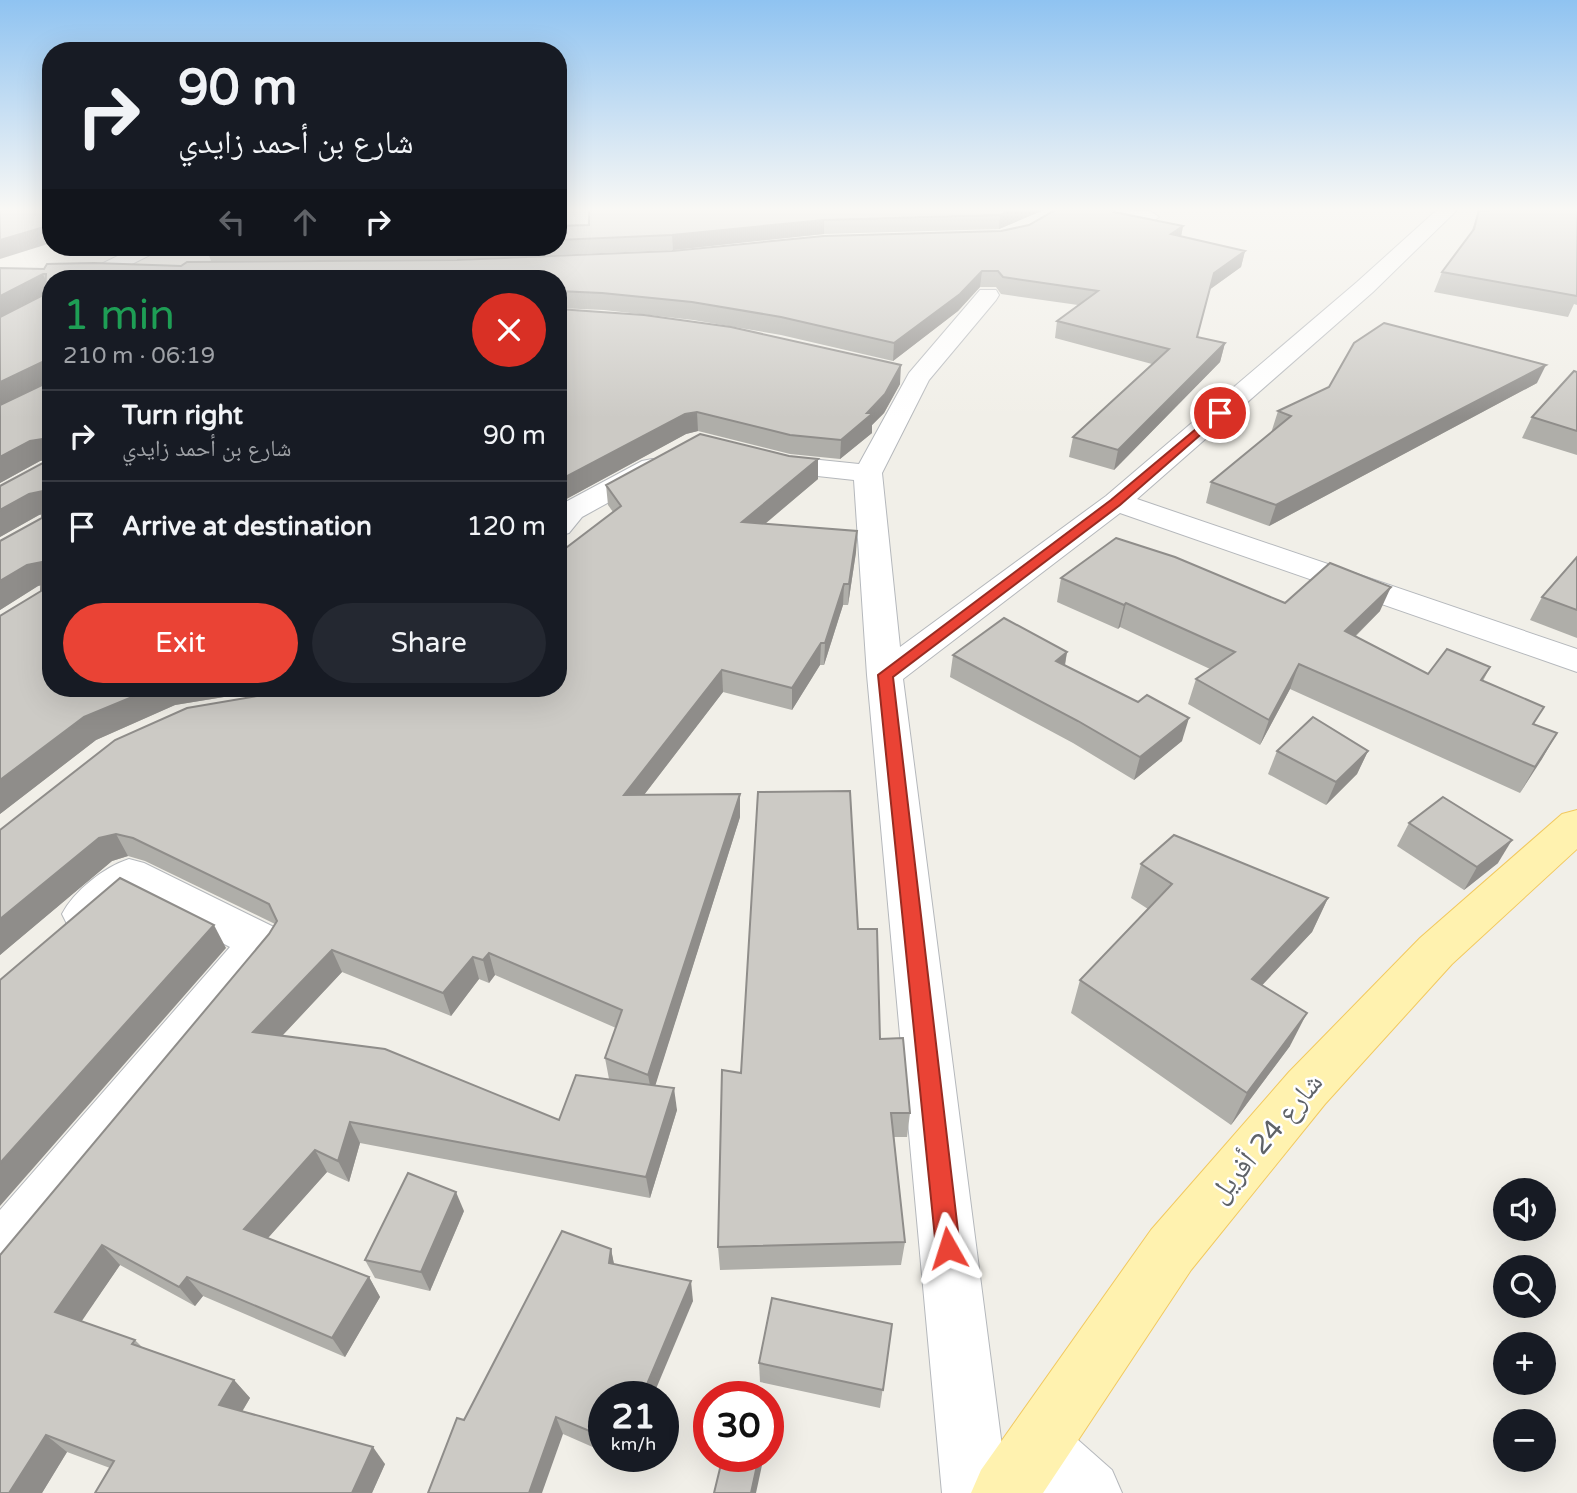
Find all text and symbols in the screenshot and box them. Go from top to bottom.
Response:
text: 90 m [178,59,297,118]
icon: right [63,70,154,161]
text: شارع بن أحمد زايدي [178,124,414,162]
icon: left [213,203,251,241]
icon: ahead [286,203,324,241]
icon: right [359,203,397,241]
text: 1 min [63,290,175,341]
button: close [472,293,546,367]
text: 210 m · 06:19 [63,342,215,370]
pin [1190,383,1250,443]
icon: arrive [1201,394,1239,432]
text: Turn right [122,400,243,431]
icon: right [63,417,101,455]
text: 90 m [483,420,546,451]
text: شارع بن أحمد زايدي [122,435,291,463]
icon: arrive [63,508,101,546]
text: Arrive at destination [122,511,372,542]
text: 120 m [466,511,546,542]
button: Exit [63,603,298,683]
button: Share [312,603,546,683]
street label: شارع 24 أفريل [1201,1066,1330,1210]
map controls [1493,1178,1556,1472]
button: sound [1493,1178,1556,1241]
position arrow [911,1211,985,1285]
button: search [1493,1255,1556,1318]
button: + [1493,1332,1556,1395]
speed limit sign: 30 [693,1381,784,1472]
text: 21 [612,1396,655,1438]
button: − [1493,1409,1556,1472]
text: km/h [611,1433,656,1455]

